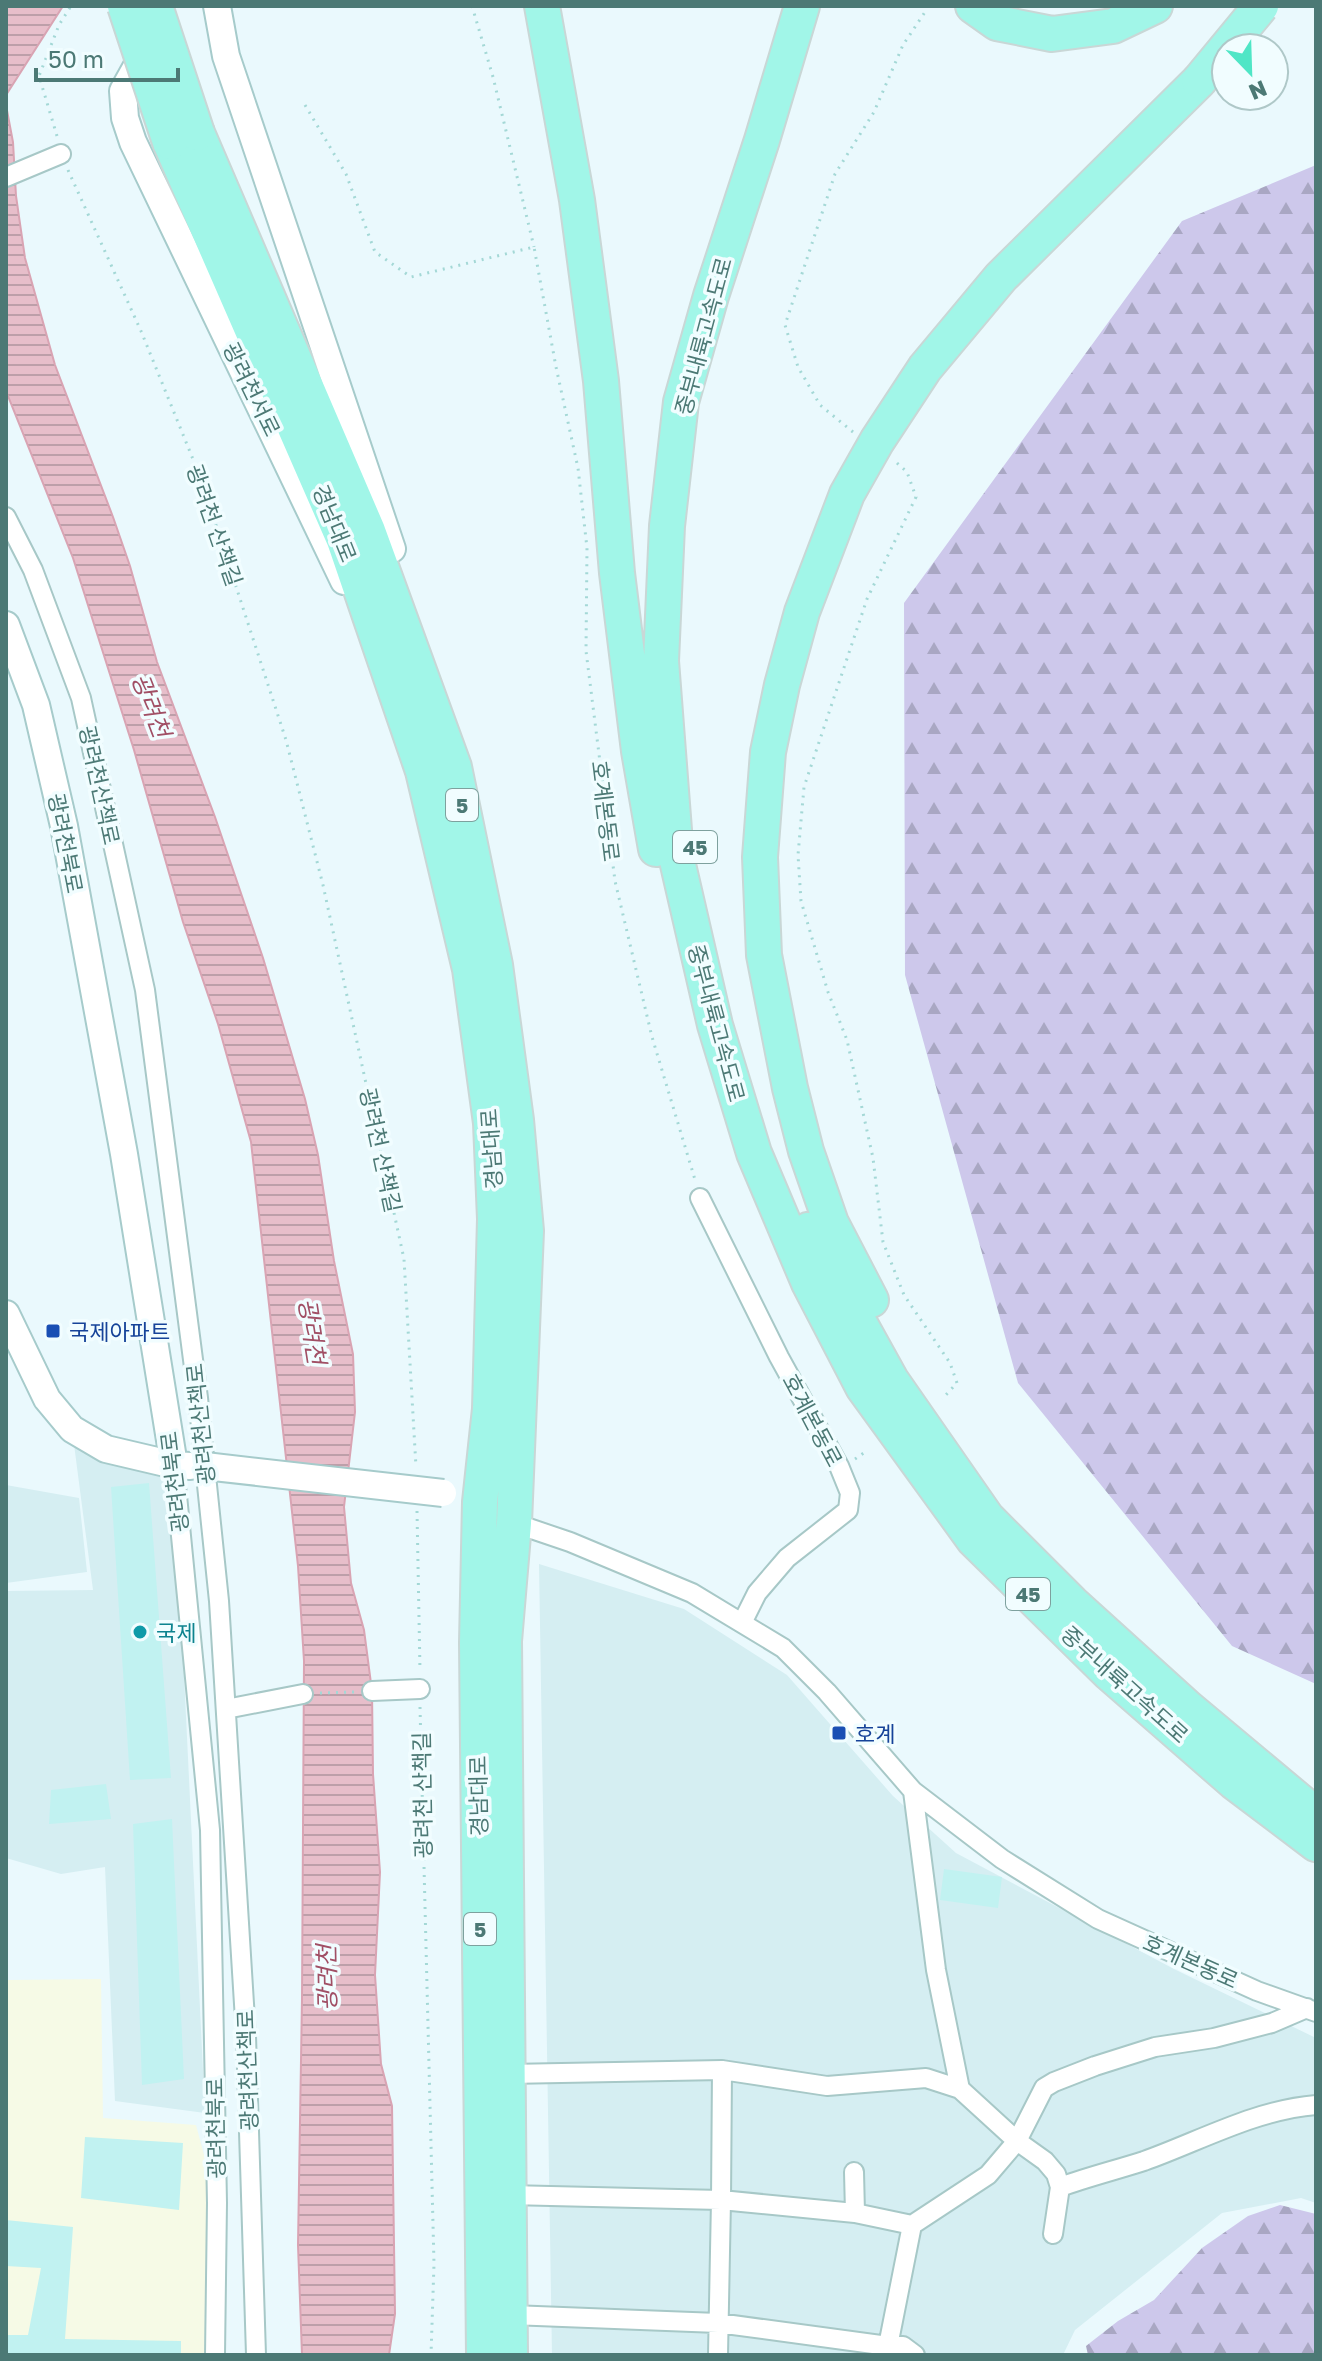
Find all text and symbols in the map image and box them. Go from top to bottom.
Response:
scale bar [36,32,178,82]
north arrow [1210,32,1290,112]
text: 50 m [48,44,104,73]
text: N [1245,75,1271,107]
street label: 중부내륙고속도로 [669,254,737,418]
street label: 광려천서로 [218,338,286,440]
street label: 광려천 산책길 [182,461,248,589]
street label: 경남대로 [307,480,363,566]
water label: 광려천 [127,669,178,744]
street label: 광려천산책로 [74,723,126,847]
street label: 호계본동로 [586,759,626,863]
road number: 5 [446,789,478,821]
street label: 광려천북로 [43,791,89,895]
road number: 45 [673,831,717,863]
street label: 중부내륙고속도로 [683,941,751,1105]
street label: 광려천 산책길 [355,1085,407,1215]
street label: 경남대로 [475,1108,507,1190]
water label: 광려천 [293,1296,333,1369]
place label: 국제아파트 [69,1318,170,1345]
marker: 국제아파트 [44,1322,62,1340]
street label: 광려천산책로 [180,1362,220,1486]
street label: 호계본동로 [777,1369,849,1471]
street label: 광려천북로 [154,1430,194,1534]
road number: 45 [1006,1578,1050,1610]
place label: 국제 [156,1619,196,1646]
street label: 중부내륙고속도로 [1056,1620,1194,1748]
marker: 국제 [131,1623,149,1641]
place label: 호계 [855,1720,895,1747]
marker: 호계 [830,1724,848,1742]
street label: 광려천 산책길 [407,1731,437,1859]
street label: 경남대로 [464,1755,492,1837]
road number: 5 [464,1913,496,1945]
street label: 호계본동로 [1139,1928,1243,1994]
water label: 광려천 [311,1942,341,2011]
street label: 광려천산책로 [231,2009,263,2131]
street label: 광려천북로 [201,2077,229,2179]

